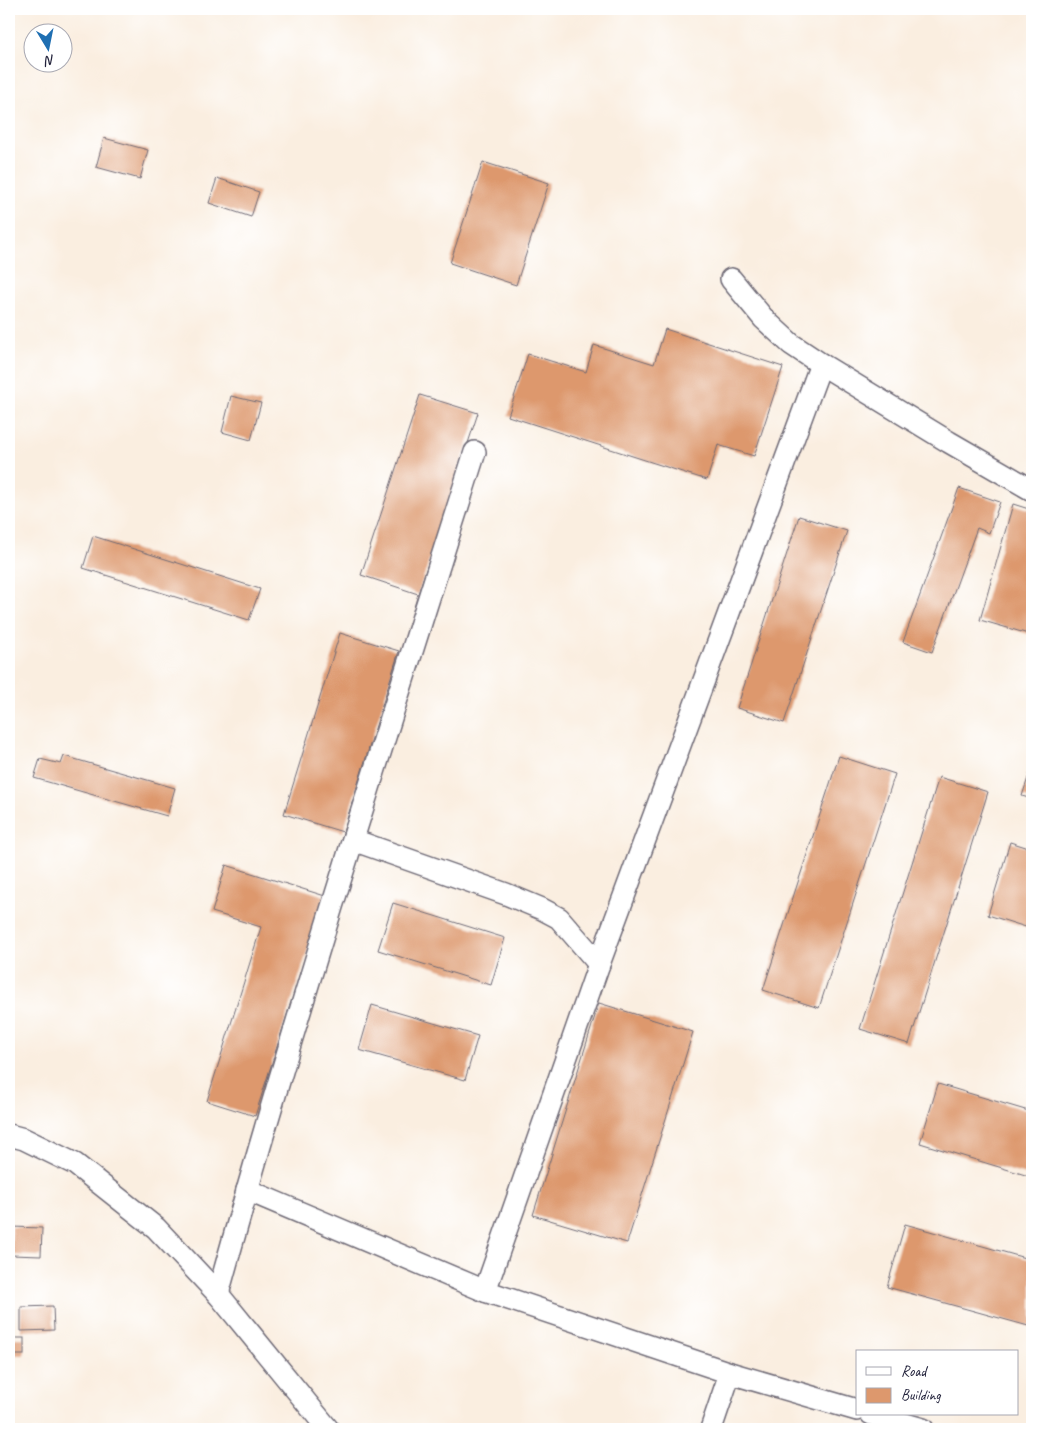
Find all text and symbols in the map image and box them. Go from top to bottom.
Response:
north arrow [22,22,72,72]
text: N [42,51,56,70]
legend [856,1350,1018,1416]
text: Road [901,1362,928,1381]
text: Building [901,1386,941,1405]

